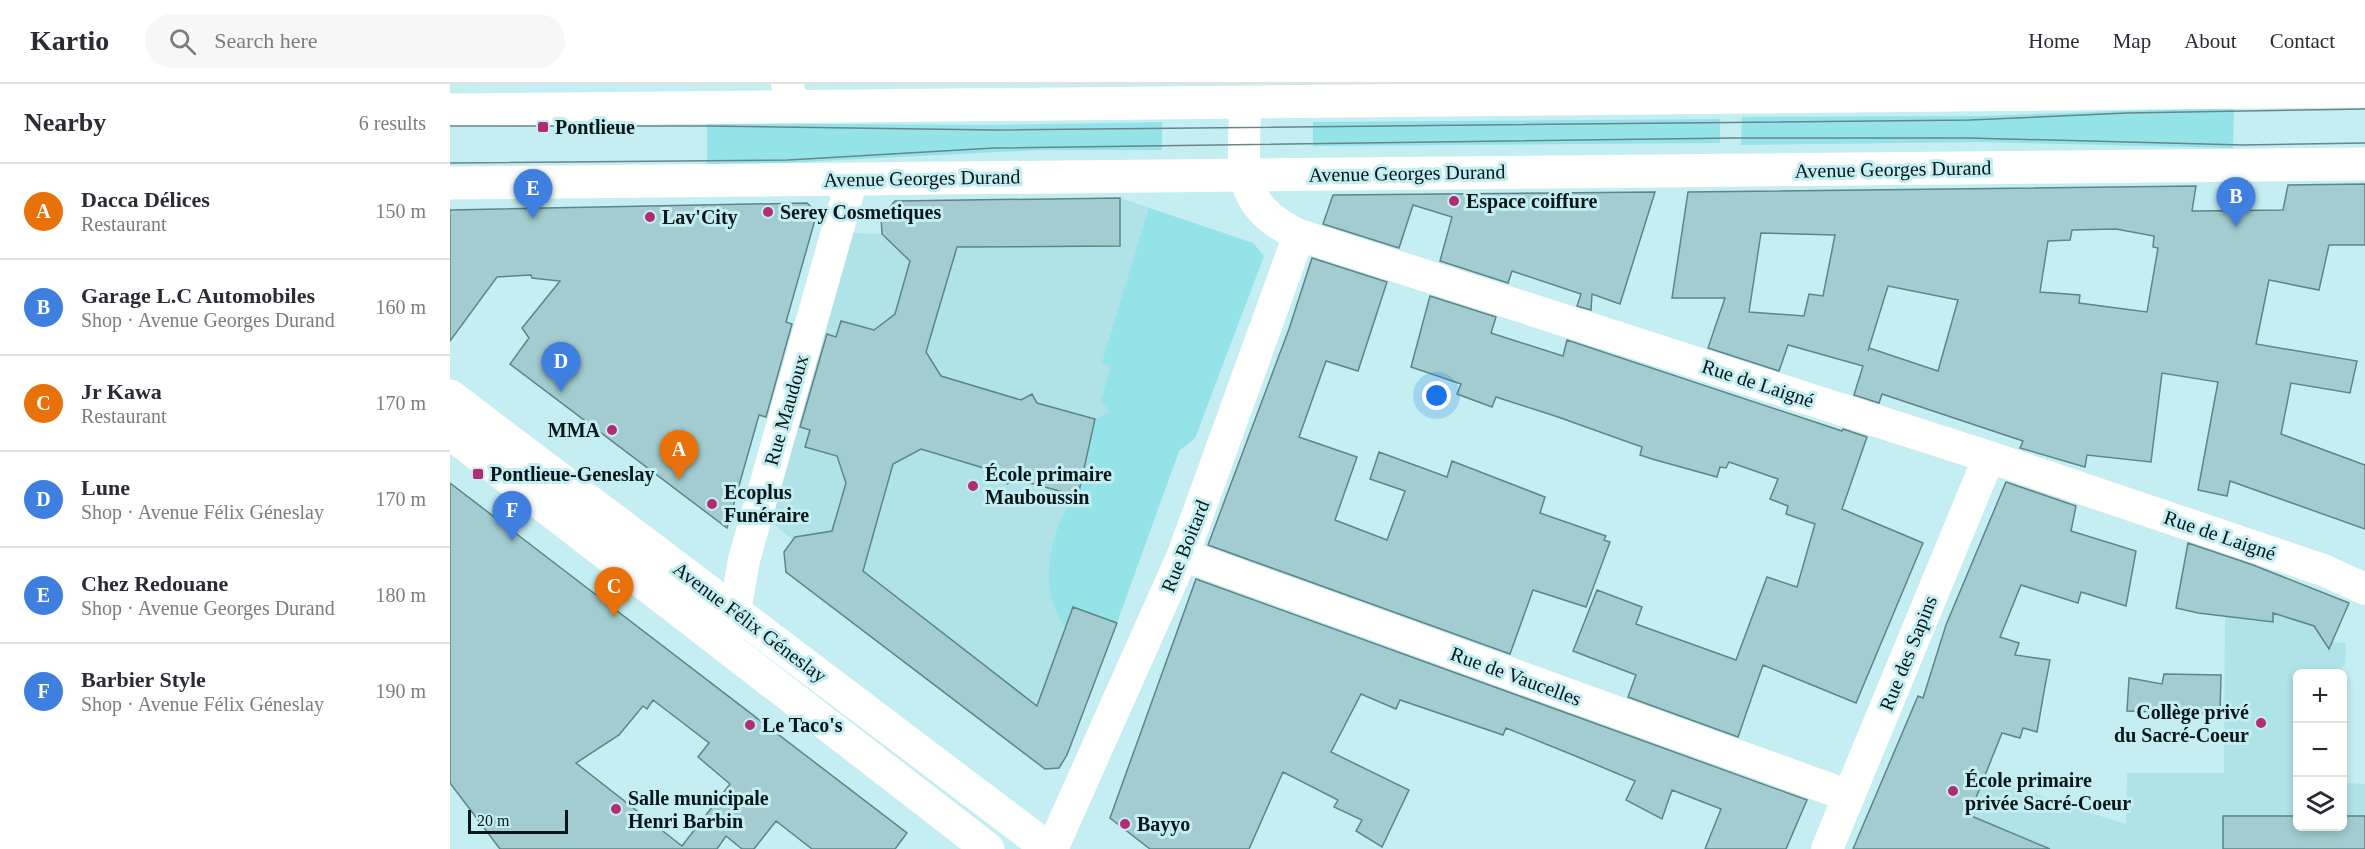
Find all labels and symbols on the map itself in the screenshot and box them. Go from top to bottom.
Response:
place label: Pontlieue [555,116,635,138]
marker: Pontlieue [536,120,550,134]
street label: Avenue Georges Durand [1794,156,1992,183]
street label: Avenue Georges Durand [1308,160,1506,187]
street label: Avenue Georges Durand [823,165,1021,192]
pin: E [514,170,553,219]
pin: B [2216,178,2256,227]
place label: Espace coiffure [1466,190,1597,213]
marker: Espace coiffure [1447,194,1461,208]
place label: Serey Cosmetiques [780,201,941,224]
marker: Serey Cosmetiques [761,205,775,219]
place label: Lav'City [662,206,738,229]
marker: Lav'City [643,210,657,224]
pin: D [542,342,580,392]
street label: Rue Maudoux [760,352,812,468]
street label: Rue de Laigné [1699,355,1817,412]
your location [1422,381,1451,410]
place label: MMA [548,419,601,441]
marker: MMA [605,423,619,437]
pin: A [660,430,698,480]
place label: Pontlieue-Geneslay [490,463,654,486]
place label: École primaire Mauboussin [985,463,1112,508]
marker: Pontlieue-Geneslay [471,467,485,481]
marker: École primaire Mauboussin [966,479,980,493]
place label: Ecoplus Funéraire [724,481,809,526]
pin: F [492,492,532,541]
marker: Ecoplus Funéraire [705,497,719,511]
street label: Rue Boitard [1157,497,1213,595]
street label: Rue de Laigné [2161,506,2279,565]
street label: Avenue Félix Géneslay [668,557,831,688]
pin: C [594,568,634,617]
street label: Rue des Sapins [1875,592,1942,714]
street label: Rue de Vaucelles [1448,642,1585,710]
place label: Collège privé du Sacré-Coeur [2114,701,2249,746]
place label: Le Taco's [762,714,843,736]
marker: Collège privé du Sacré-Coeur [2254,716,2268,730]
marker: Le Taco's [743,718,757,732]
place label: École primaire privée Sacré-Coeur [1965,769,2131,815]
marker: École primaire privée Sacré-Coeur [1946,784,1960,798]
place label: Salle municipale Henri Barbin [628,787,769,832]
marker: Salle municipale Henri Barbin [609,802,623,816]
scale bar [468,807,568,834]
place label: Bayyo [1137,813,1190,836]
marker: Bayyo [1118,817,1132,831]

